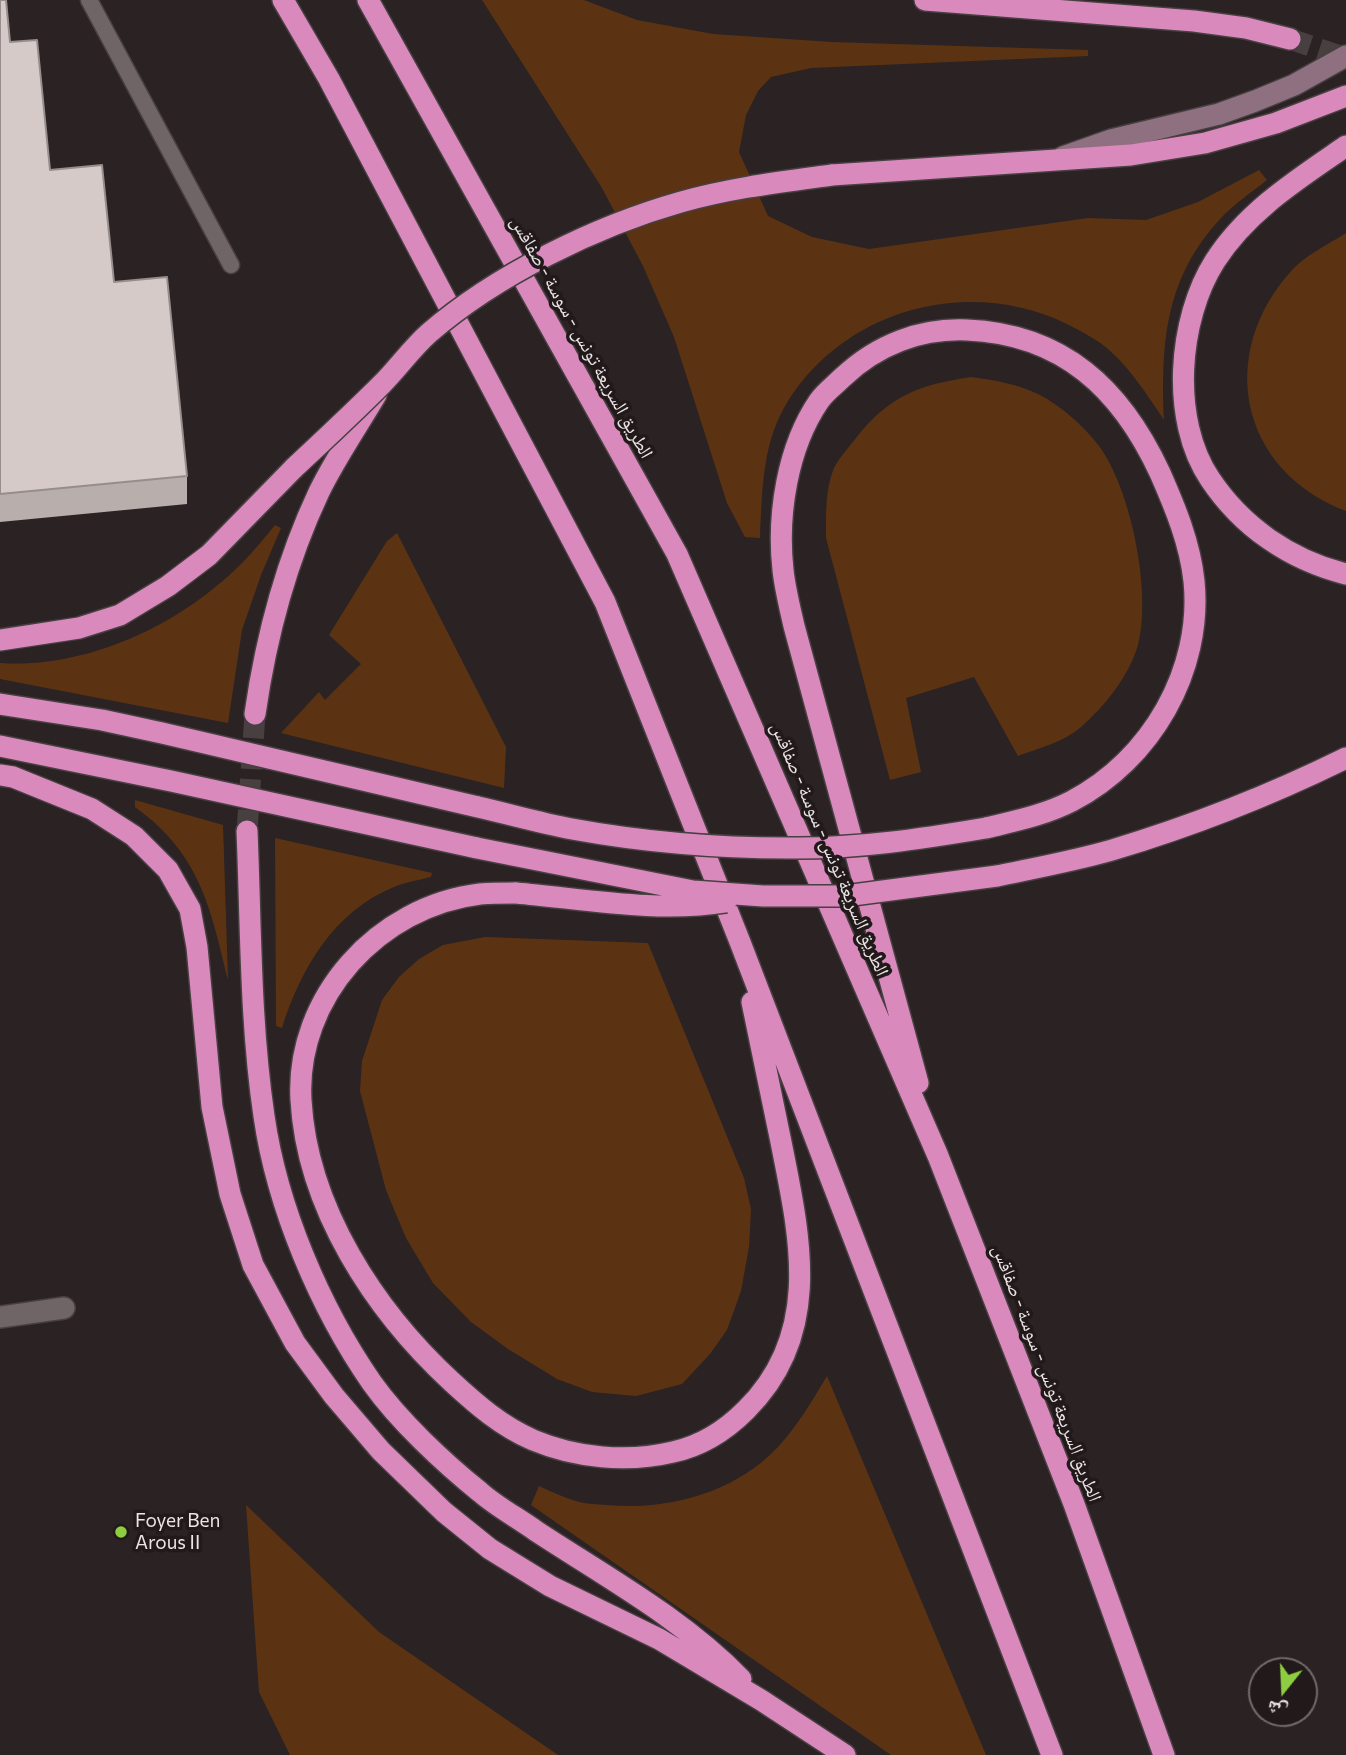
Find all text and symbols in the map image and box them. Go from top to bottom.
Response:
street label: الطريق السريعة تونس - سوسة - صفاقس [506,212,658,462]
street label: الطريق السريعة تونس - سوسة - صفاقس [766,719,894,979]
street label: الطريق السريعة تونس - سوسة - صفاقس [987,1241,1107,1505]
place label: Foyer Ben Arous II [135,1510,220,1554]
marker: Foyer Ben Arous II [113,1524,129,1540]
north arrow [1248,1657,1318,1727]
text: ش [1264,1696,1290,1725]

